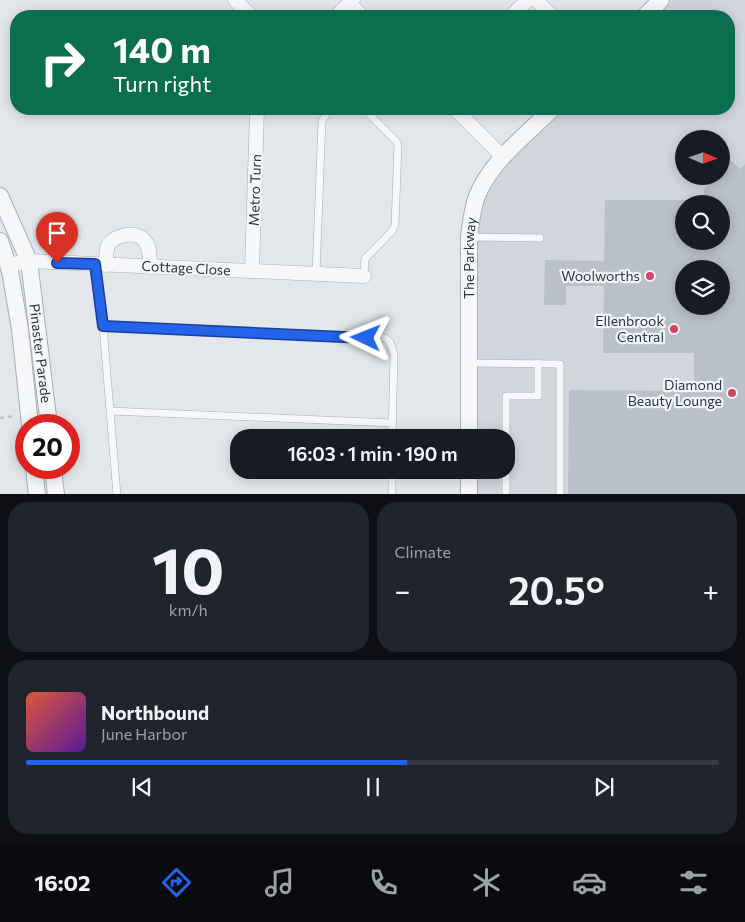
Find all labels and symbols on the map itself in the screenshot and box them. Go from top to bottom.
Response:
north arrow [675,130,730,185]
street label: Metro Turn [245,154,264,226]
pin [36,212,78,263]
street label: The Parkway [460,216,480,299]
street label: Cottage Close [141,257,231,278]
place label: Woolworths [561,267,640,284]
marker: Woolworths [644,270,656,282]
street label: Pinaster Parade [26,303,55,404]
position arrow [339,311,391,363]
place label: Ellenbrook Central [595,312,664,345]
marker: Ellenbrook Central [668,323,680,335]
place label: Diamond Beauty Lounge [628,376,722,409]
marker: Diamond Beauty Lounge [726,387,738,399]
speed limit sign: 20 [15,414,80,479]

